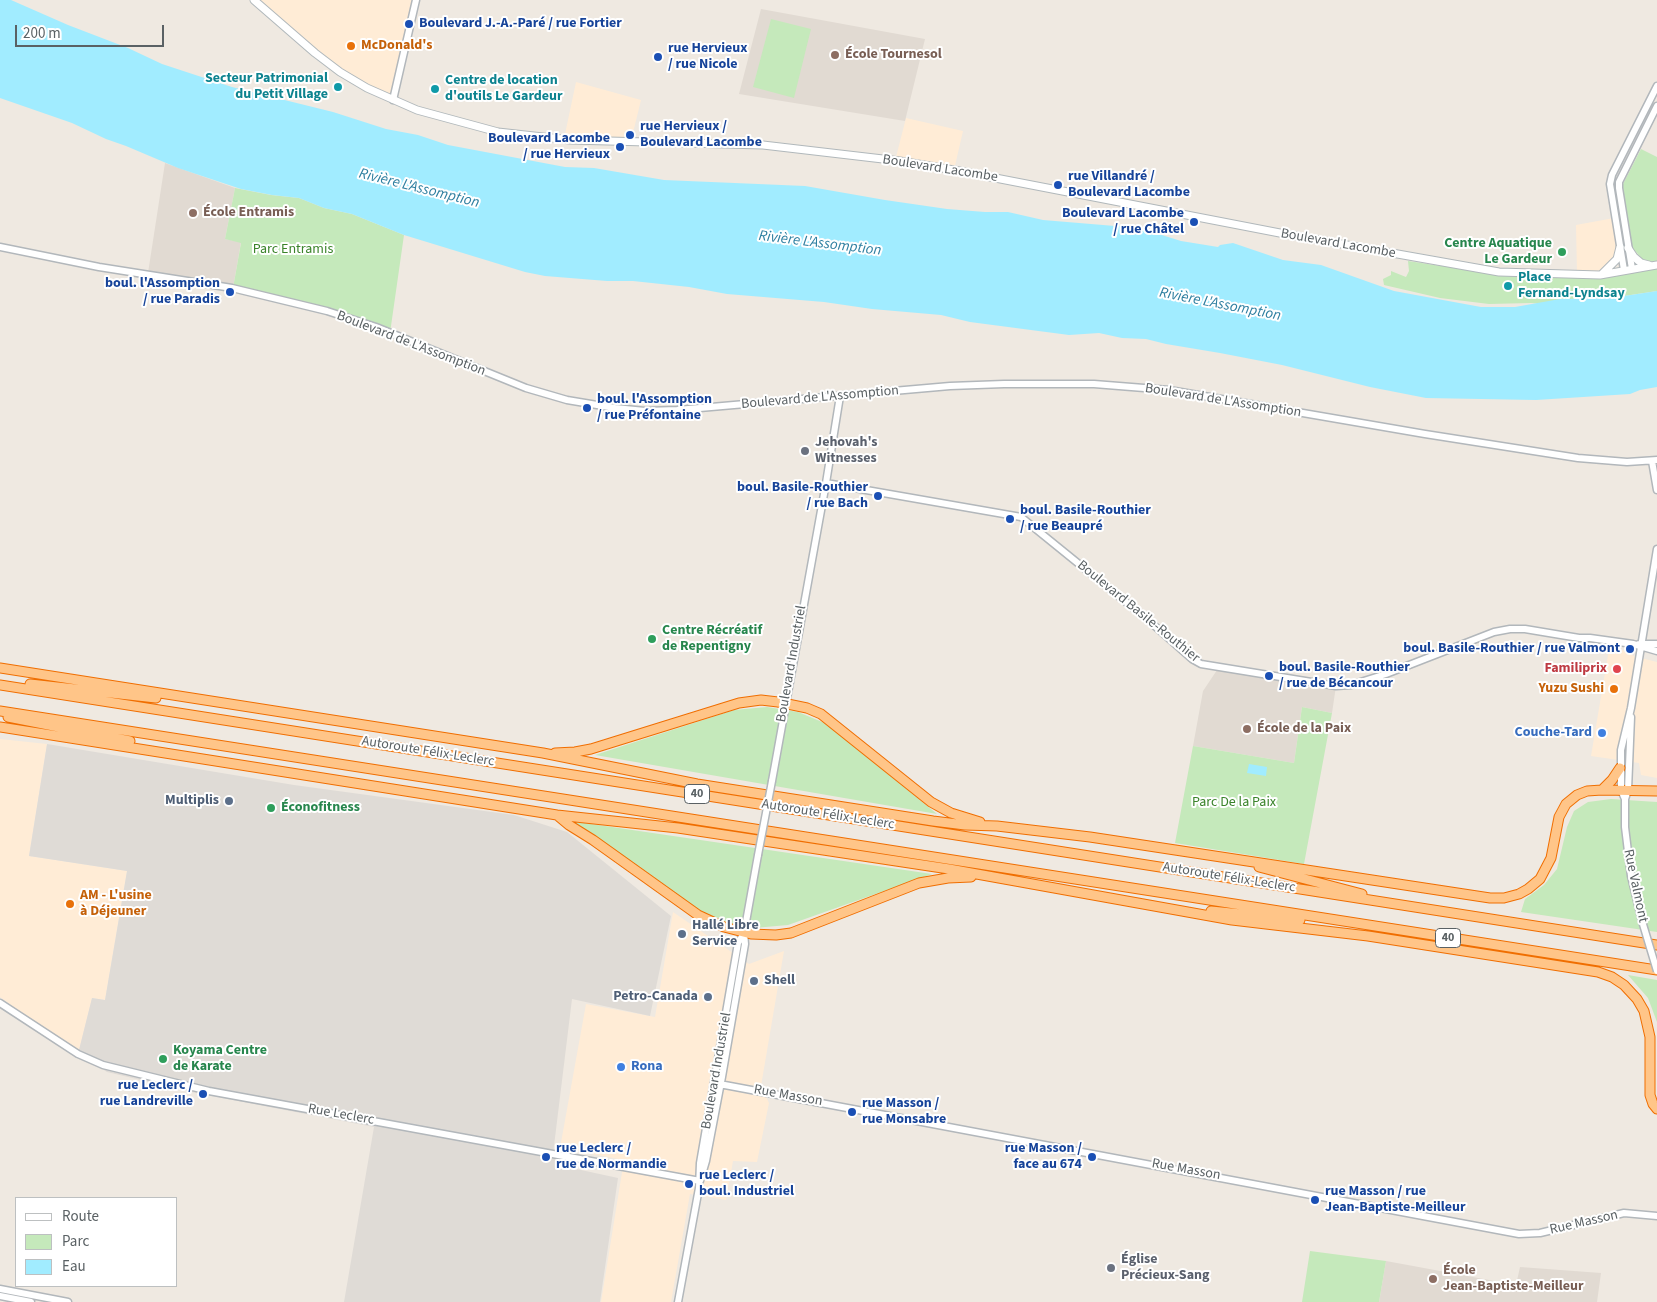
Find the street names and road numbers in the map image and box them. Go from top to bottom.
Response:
street label: Boulevard Lacombe [881,152,999,186]
street label: Boulevard Lacombe [1279,226,1397,262]
street label: Boulevard de L'Assomption [334,308,488,380]
street label: Boulevard de L'Assomption [1144,380,1302,422]
street label: Boulevard de L'Assomption [740,383,900,413]
street label: Boulevard Basile-Routhier [1073,557,1203,667]
street label: Boulevard Industriel [773,604,811,724]
street label: Autoroute Félix-Leclerc [360,733,496,771]
road number: 40 [684,784,710,804]
street label: Autoroute Félix-Leclerc [760,796,896,834]
street label: Rue Valmont [1619,848,1651,924]
street label: Autoroute Félix-Leclerc [1161,859,1297,897]
road number: 40 [1436,928,1460,948]
street label: Boulevard Industriel [698,1011,736,1131]
street label: Rue Masson [752,1082,824,1110]
street label: Rue Leclerc [307,1101,375,1129]
street label: Rue Masson [1150,1156,1222,1184]
street label: Rue Masson [1548,1207,1620,1239]

